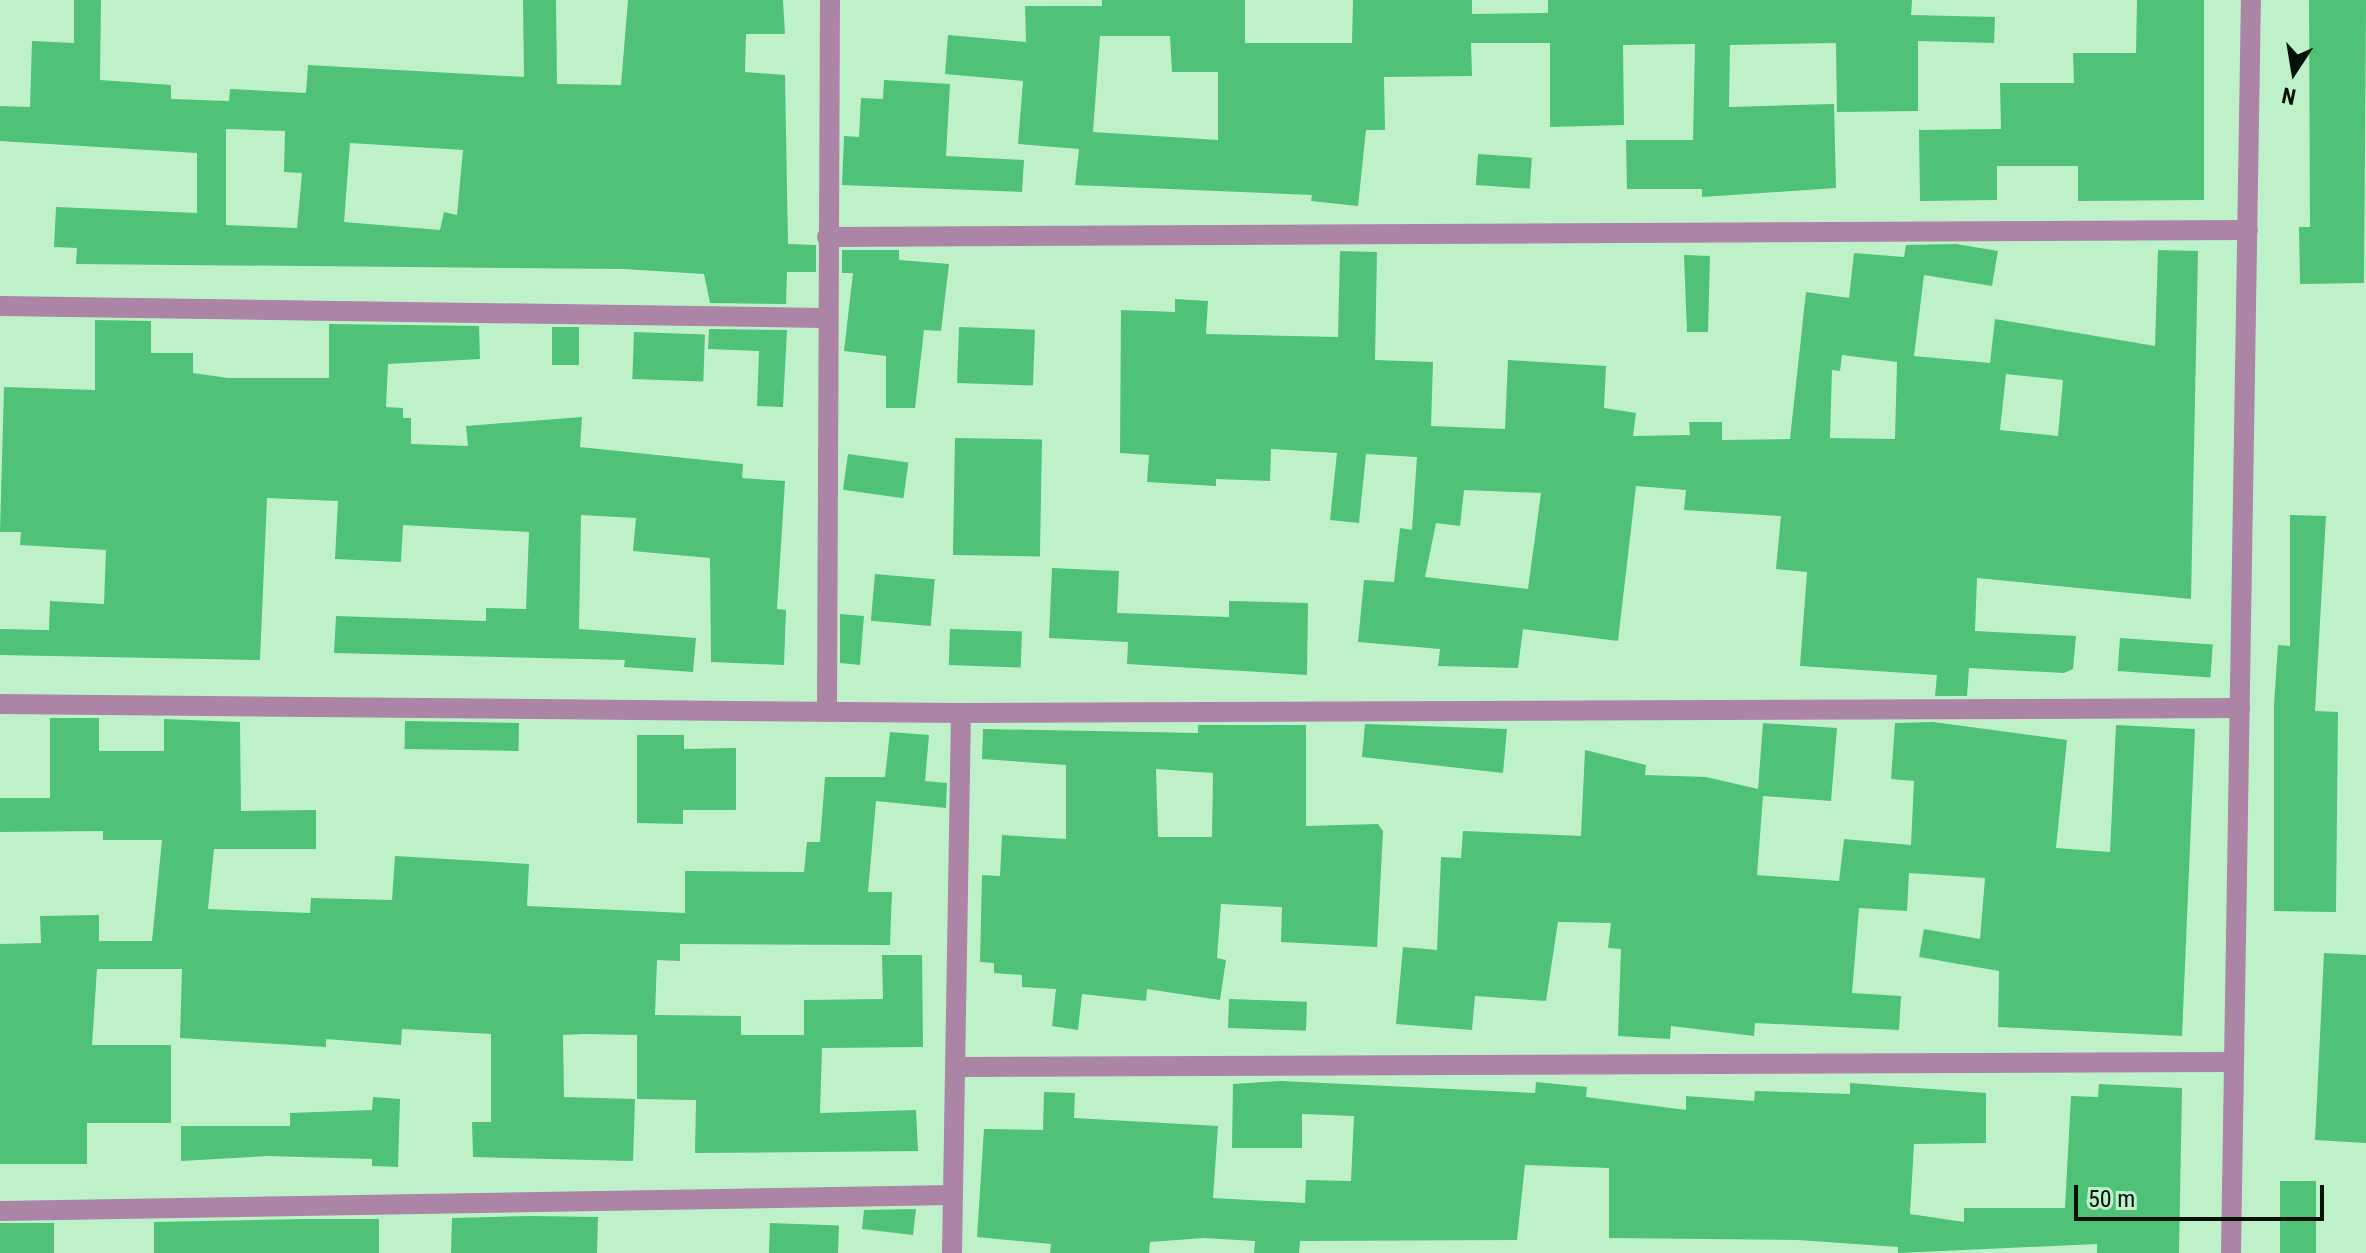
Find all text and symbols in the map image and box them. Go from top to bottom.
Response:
north arrow [2254,32,2334,112]
text: N [2280,82,2298,110]
scale bar [2078,1169,2328,1219]
text: 50 m [2088,1185,2135,1213]

